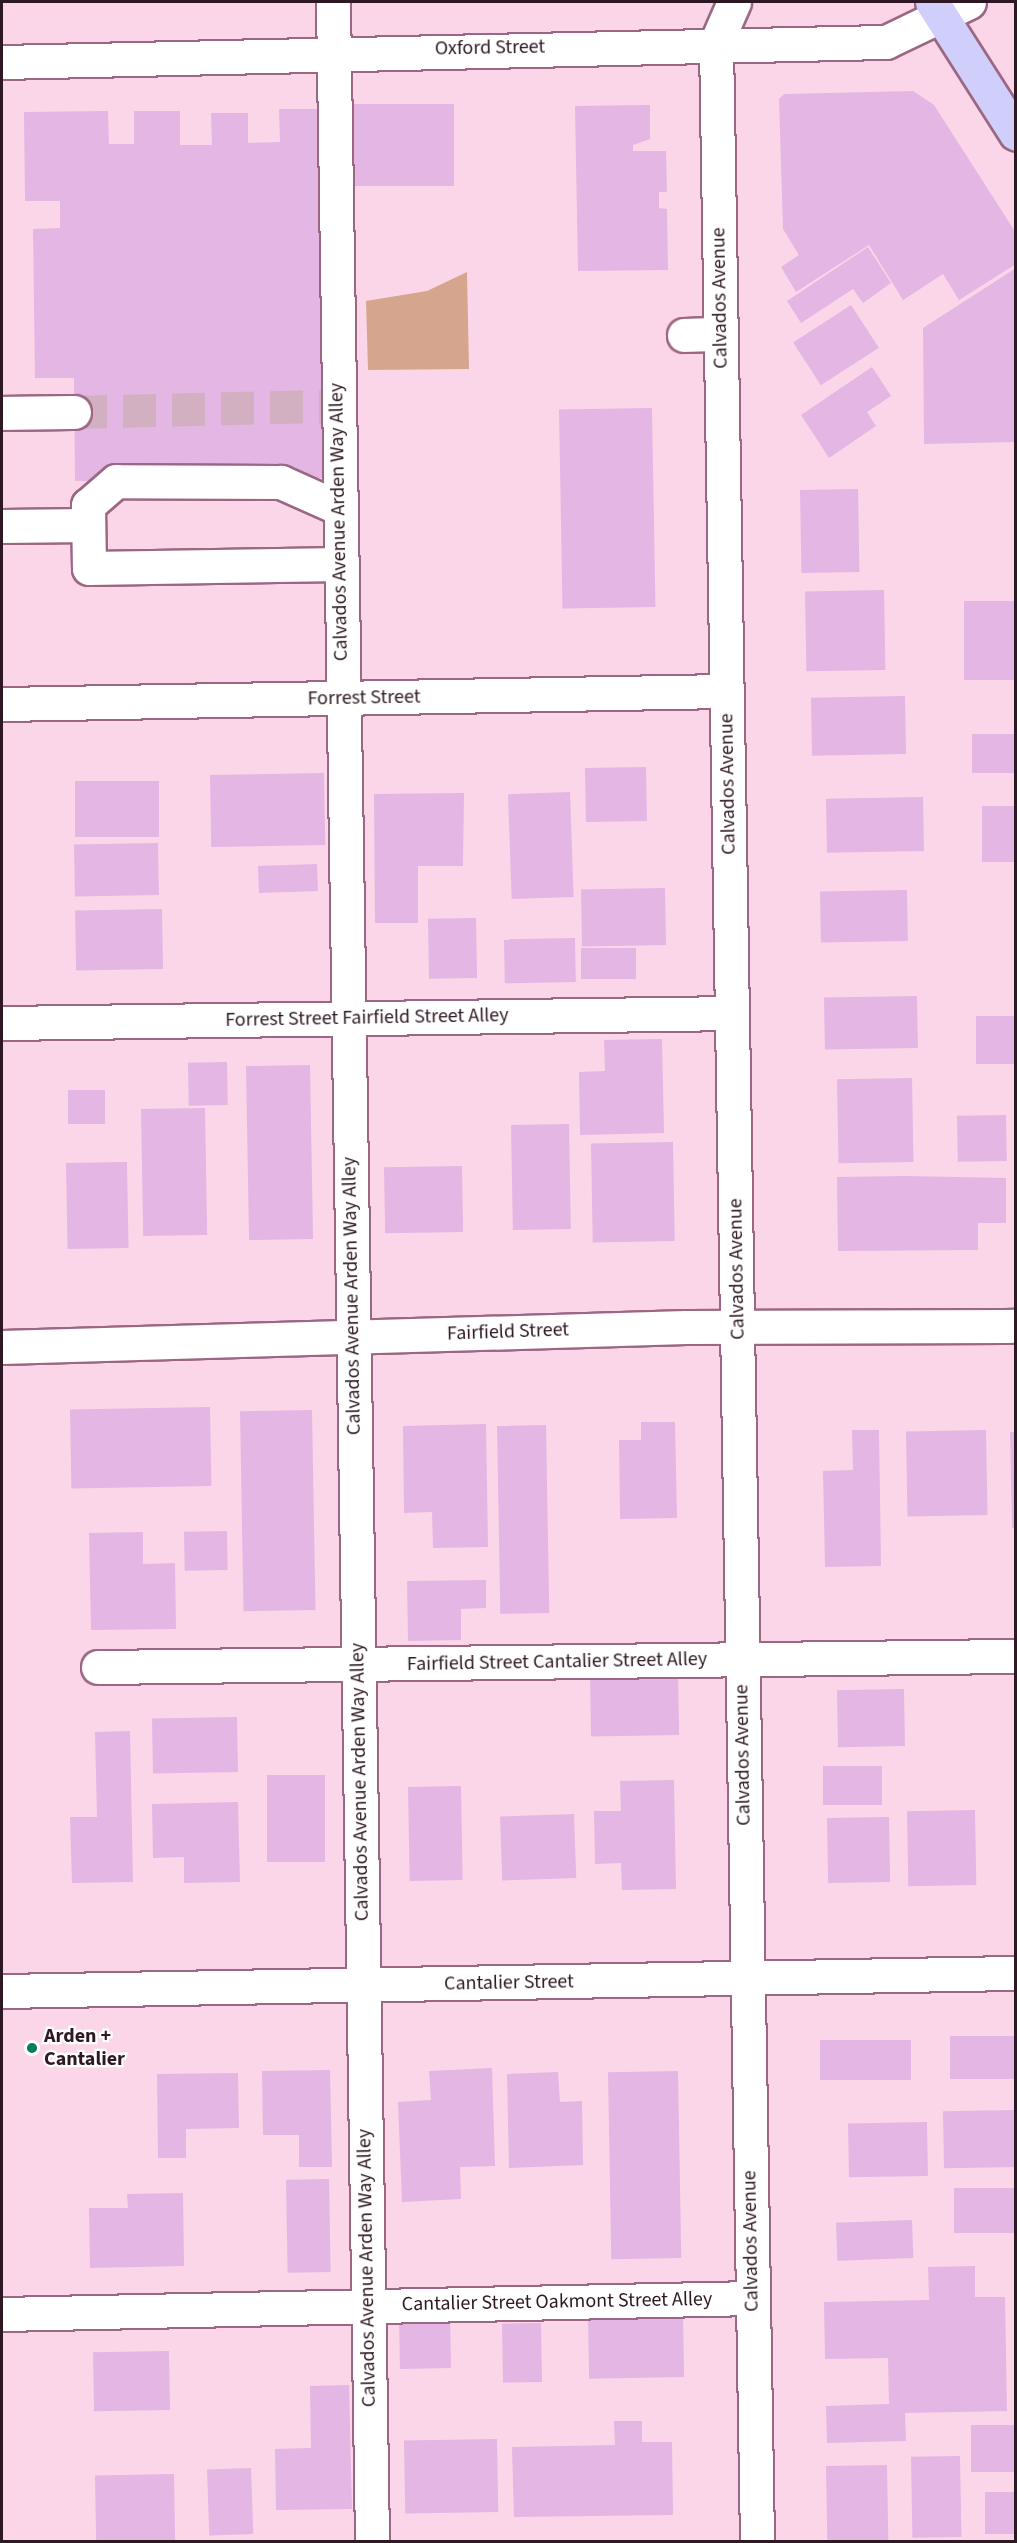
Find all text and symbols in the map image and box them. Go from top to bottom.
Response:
street label: Oxford Street [435,35,545,61]
street label: Calvados Avenue [707,227,733,369]
street label: Calvados Avenue Arden Way Alley [325,383,353,661]
street label: Forrest Street [307,685,421,711]
street label: Calvados Avenue [715,713,741,855]
street label: Forrest Street Fairfield Street Alley [225,1004,509,1032]
street label: Calvados Avenue Arden Way Alley [338,1157,366,1435]
street label: Calvados Avenue [724,1198,750,1340]
street label: Fairfield Street [447,1318,569,1346]
street label: Calvados Avenue Arden Way Alley [346,1643,374,1921]
street label: Fairfield Street Cantalier Street Alley [407,1647,707,1677]
street label: Calvados Avenue [730,1684,756,1826]
street label: Cantalier Street [444,1970,574,1996]
place label: Arden + Cantalier [44,2024,125,2071]
marker: Arden + Cantalier [25,2041,39,2055]
street label: Calvados Avenue Arden Way Alley [353,2129,381,2407]
street label: Calvados Avenue [738,2170,764,2312]
street label: Cantalier Street Oakmont Street Alley [401,2287,713,2317]

